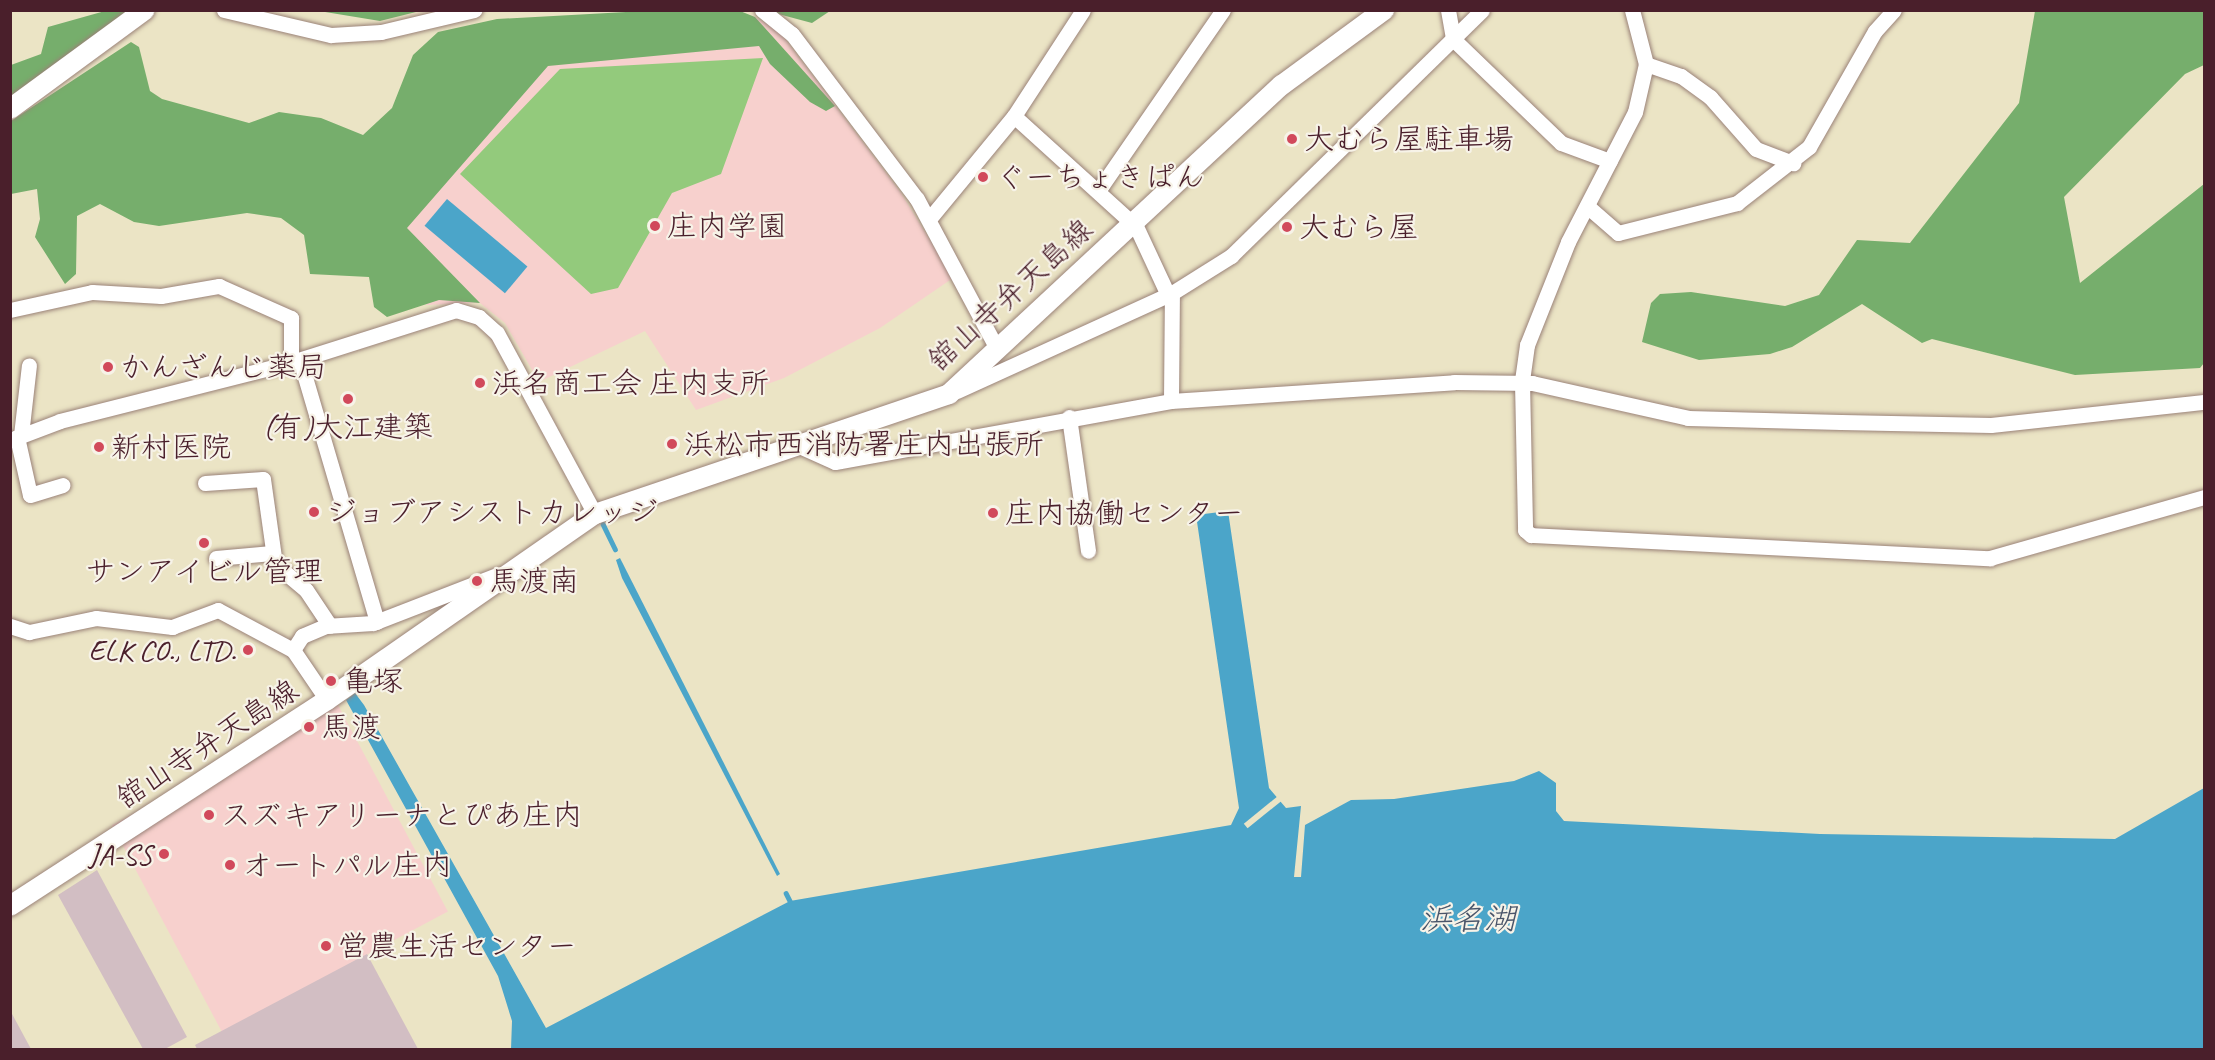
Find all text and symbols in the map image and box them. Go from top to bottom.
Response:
place label: 大むら屋駐車場 [1304,121,1514,157]
marker: 大むら屋駐車場 [1285,132,1299,146]
place label: ぐーちょきぱん [995,159,1205,195]
marker: ぐーちょきぱん [976,170,990,184]
place label: 庄内学園 [667,208,787,244]
place label: 大むら屋 [1299,209,1419,245]
street label: 舘山寺弁天島線 [920,211,1100,379]
marker: 庄内学園 [648,219,662,233]
marker: 大むら屋 [1280,220,1294,234]
place label: かんざんじ薬局 [120,349,330,385]
marker: かんざんじ薬局 [101,360,115,374]
place label: 浜名商工会 庄内支所 [492,365,769,401]
marker: 浜名商工会 庄内支所 [473,376,487,390]
marker: (有)大江建築 [341,392,355,406]
place label: (有)大江建築 [263,409,433,445]
place label: 浜松市西消防署庄内出張所 [684,426,1044,462]
place label: 新村医院 [111,429,231,465]
marker: 浜松市西消防署庄内出張所 [665,437,679,451]
marker: 新村医院 [92,440,106,454]
place label: ジョブアシストカレッジ [326,494,656,530]
place label: 庄内協働センター [1005,495,1245,531]
marker: ジョブアシストカレッジ [307,505,321,519]
marker: 庄内協働センター [986,506,1000,520]
marker: サンアイビル管理 [197,536,211,550]
place label: サンアイビル管理 [84,553,324,589]
place label: 馬渡南 [489,563,579,599]
marker: 馬渡南 [470,574,484,588]
place label: ELK CO., LTD. [89,632,236,668]
marker: ELK CO., LTD. [241,643,255,657]
place label: 亀塚 [343,663,403,699]
street label: 舘山寺弁天島線 [109,672,305,816]
marker: 亀塚 [324,674,338,688]
place label: 馬渡 [321,709,381,745]
marker: 馬渡 [302,720,316,734]
place label: スズキアリーナとぴあ庄内 [221,797,581,833]
marker: スズキアリーナとぴあ庄内 [202,808,216,822]
place label: JA-SS [89,836,152,872]
marker: JA-SS [157,847,171,861]
place label: オートパル庄内 [242,847,452,883]
marker: オートパル庄内 [223,858,237,872]
water label: 浜名湖 [1420,900,1516,938]
place label: 営農生活センター [338,928,578,964]
marker: 営農生活センター [319,939,333,953]

